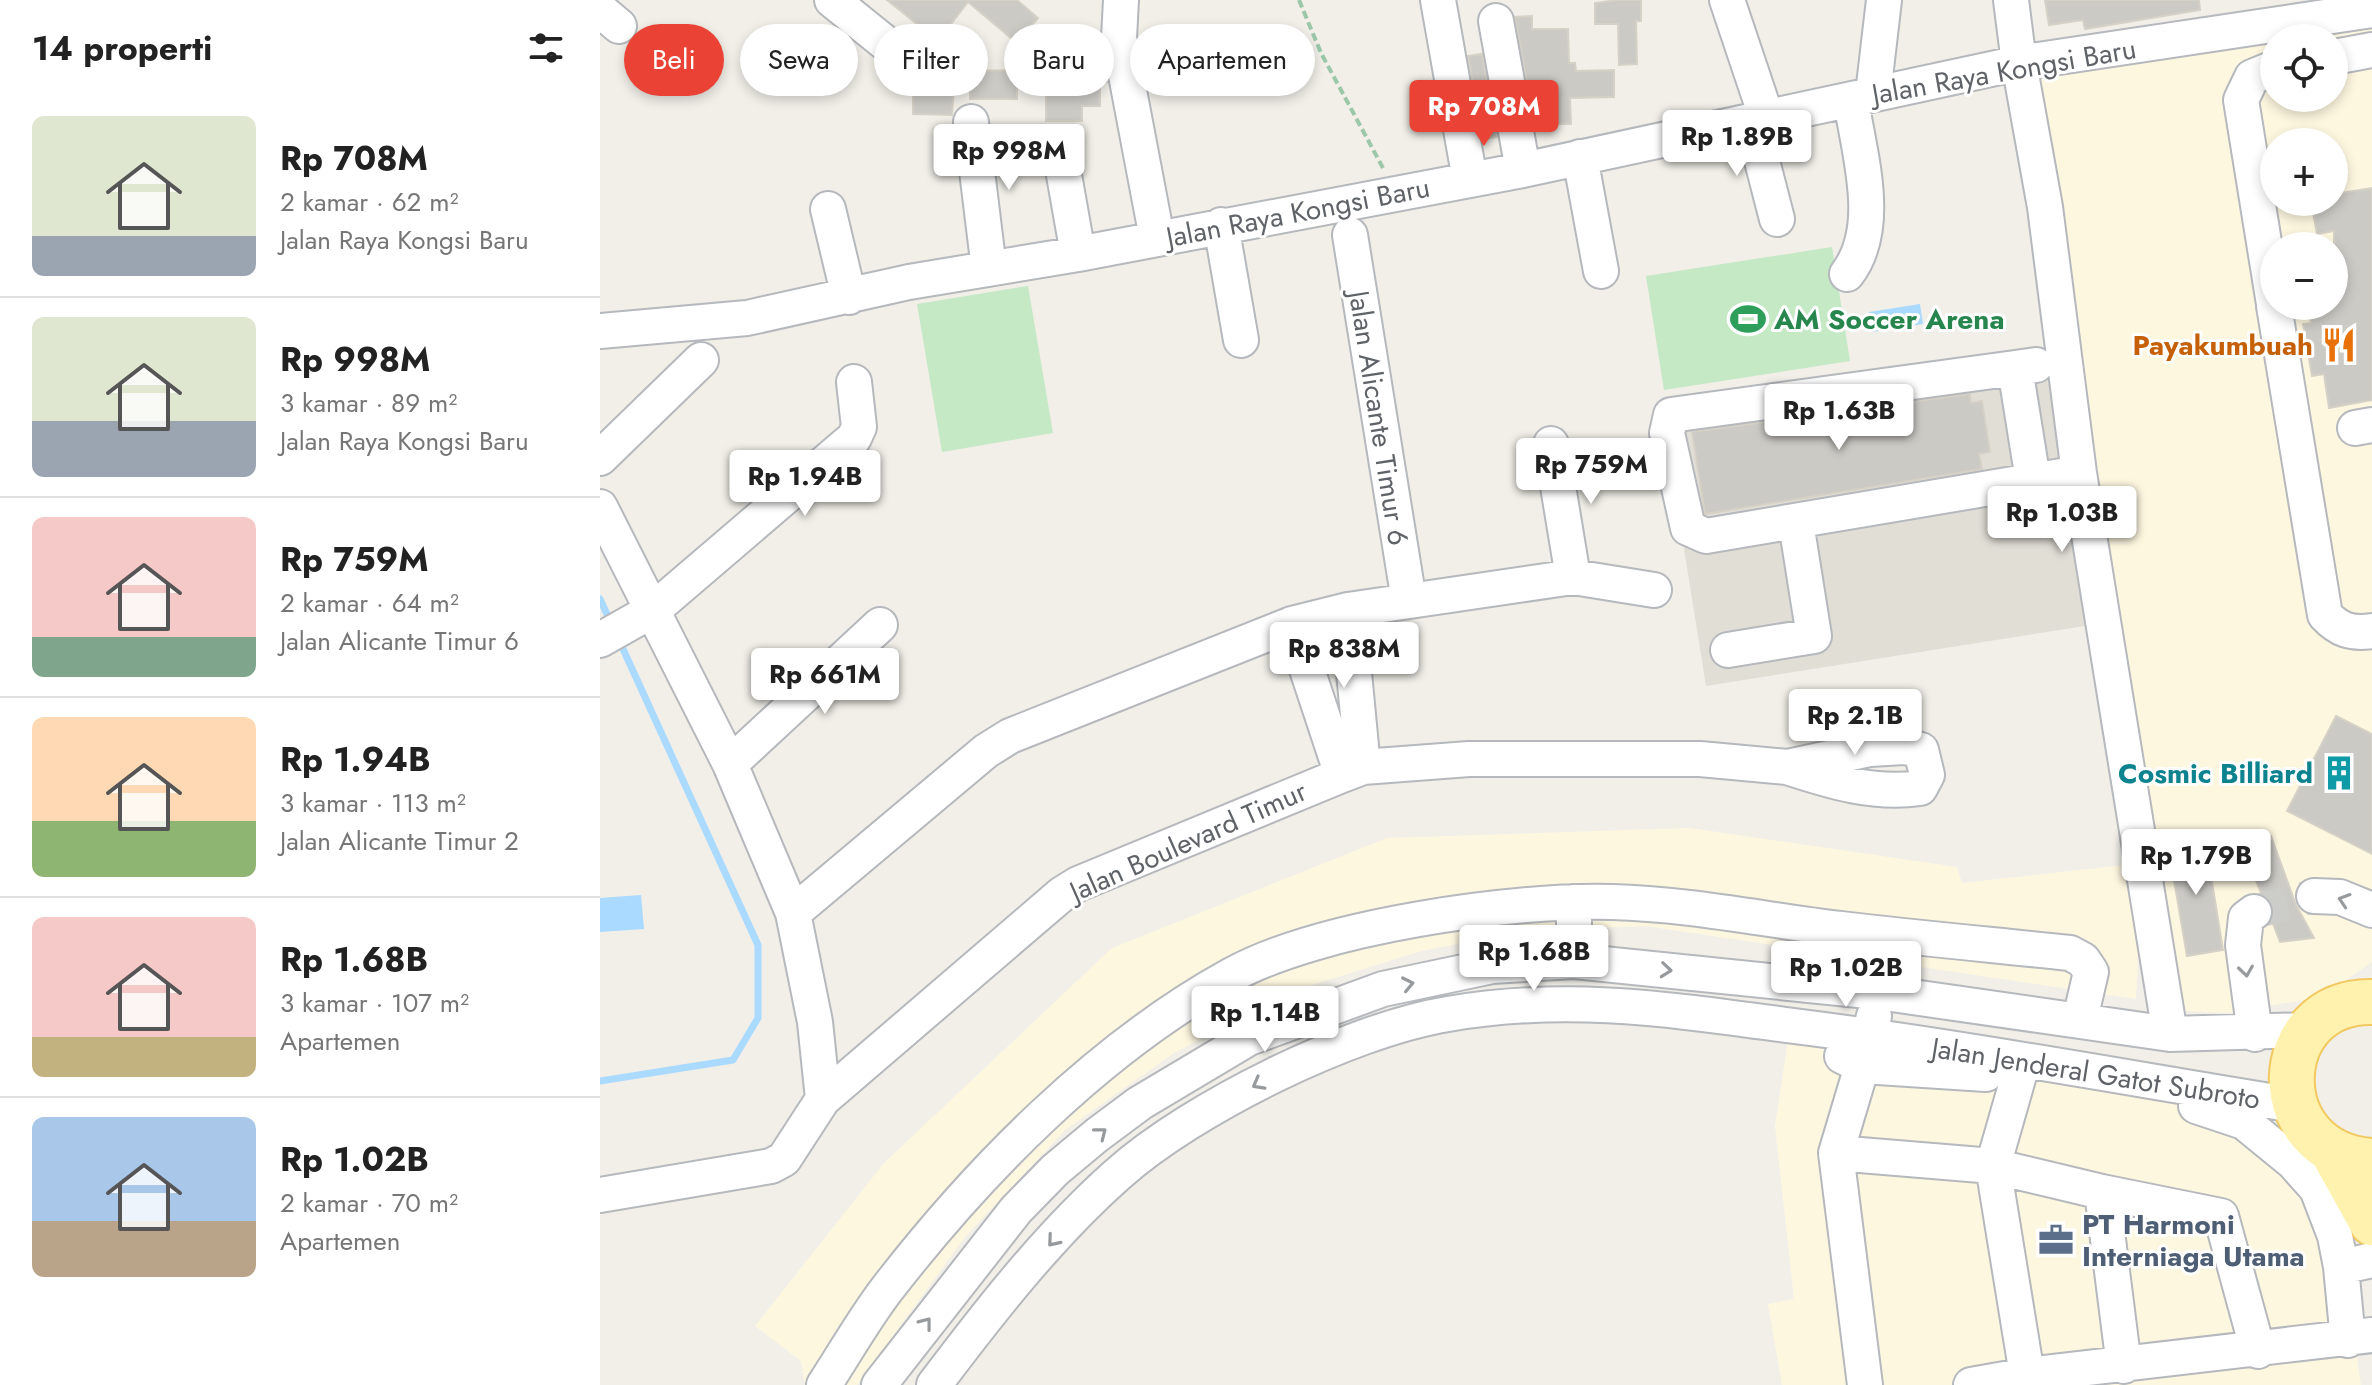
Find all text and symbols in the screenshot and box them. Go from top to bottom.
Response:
text: 14 properti [32,24,212,73]
chip: Beli [624,24,724,96]
chip: Sewa [740,24,858,96]
chip: Filter [874,24,988,96]
chip: Baru [1004,24,1114,96]
chip: Apartemen [1130,24,1315,96]
map controls [2260,24,2348,320]
button: locate [2260,24,2348,112]
icon: filters [524,26,568,70]
street label: Jalan Raya Kongsi Baru [1865,28,2139,116]
pin: Rp 708M [1410,80,1558,148]
text: Rp 708M [1427,87,1541,125]
pin: Rp 1.89B [1654,110,1820,178]
text: Rp 1.89B [1680,117,1794,155]
pin: Rp 998M [935,124,1083,192]
button: + [2260,128,2348,216]
text: Rp 998M [952,131,1066,169]
text: Rp 708M [280,134,428,183]
icon: home [96,148,192,244]
street label: Jalan Raya Kongsi Baru [1159,167,1433,259]
text: 2 kamar · 62 m² [280,183,459,221]
text: Jalan Raya Kongsi Baru [280,221,529,259]
button: − [2260,232,2348,320]
street label: Jalan Alicante Timur 6 [1337,284,1419,548]
place label: AM Soccer Arena [1773,299,2004,340]
sports icon: AM Soccer Arena [1729,300,1767,338]
place label: Payakumbuah [2132,325,2313,366]
restaurant icon: Payakumbuah [2320,326,2358,364]
text: Rp 998M [280,335,430,384]
icon: home [96,349,192,445]
text: 3 kamar · 89 m² [280,384,457,422]
pin: Rp 1.63B [1756,384,1922,452]
text: Rp 1.63B [1782,391,1896,429]
text: Jalan Raya Kongsi Baru [280,422,529,460]
pin: Rp 759M [1517,438,1665,506]
text: Rp 759M [1534,445,1648,483]
pin: Rp 1.94B [722,450,888,518]
text: Rp 1.94B [747,457,863,495]
pin: Rp 1.03B [1979,486,2145,554]
text: Rp 1.03B [2006,493,2118,531]
text: Rp 759M [280,535,429,584]
icon: home [96,549,192,645]
text: 2 kamar · 64 m² [280,584,459,622]
text: Jalan Alicante Timur 6 [280,622,519,660]
pin: Rp 838M [1270,622,1418,690]
text: Rp 838M [1288,629,1400,667]
pin: Rp 661M [751,648,899,716]
text: Rp 661M [769,655,881,693]
pin: Rp 2.1B [1781,689,1929,757]
text: Rp 2.1B [1807,696,1903,734]
text: Rp 1.94B [280,735,430,784]
icon: home [96,749,192,845]
place label: Cosmic Billiard [2118,753,2313,794]
building icon: Cosmic Billiard [2320,754,2358,792]
street label: Jalan Boulevard Timur [1060,771,1314,914]
text: 3 kamar · 113 m² [280,784,466,822]
text: Jalan Alicante Timur 2 [280,822,519,860]
pin: Rp 1.79B [2113,829,2279,897]
text: Rp 1.79B [2140,836,2252,874]
one-way arrow [2338,893,2351,909]
pin: Rp 1.68B [1451,925,1617,993]
text: Rp 1.68B [1477,932,1591,970]
text: Rp 1.68B [280,935,428,984]
pin: Rp 1.02B [1763,941,1929,1009]
text: Rp 1.02B [1789,948,1903,986]
icon: home [96,949,192,1045]
one-way arrow [1660,962,1673,979]
one-way arrow [2237,964,2254,978]
one-way arrow [1401,976,1414,993]
text: 3 kamar · 107 m² [280,984,469,1022]
pin: Rp 1.14B [1182,986,1348,1054]
text: Rp 1.14B [1210,993,1320,1031]
text: Apartemen [280,1022,400,1060]
street label: Jalan Jenderal Gatot Subroto [1925,1027,2263,1120]
one-way arrow [1252,1075,1266,1090]
one-way arrow [1092,1128,1107,1142]
text: Rp 1.02B [280,1135,429,1184]
icon: home [96,1149,192,1245]
text: 2 kamar · 70 m² [280,1184,458,1222]
place label: PT Harmoni Interniaga Utama [2082,1204,2305,1277]
office icon: PT Harmoni Interniaga Utama [2037,1221,2075,1259]
text: Apartemen [280,1222,400,1260]
one-way arrow [1048,1232,1063,1246]
one-way arrow [917,1317,931,1332]

